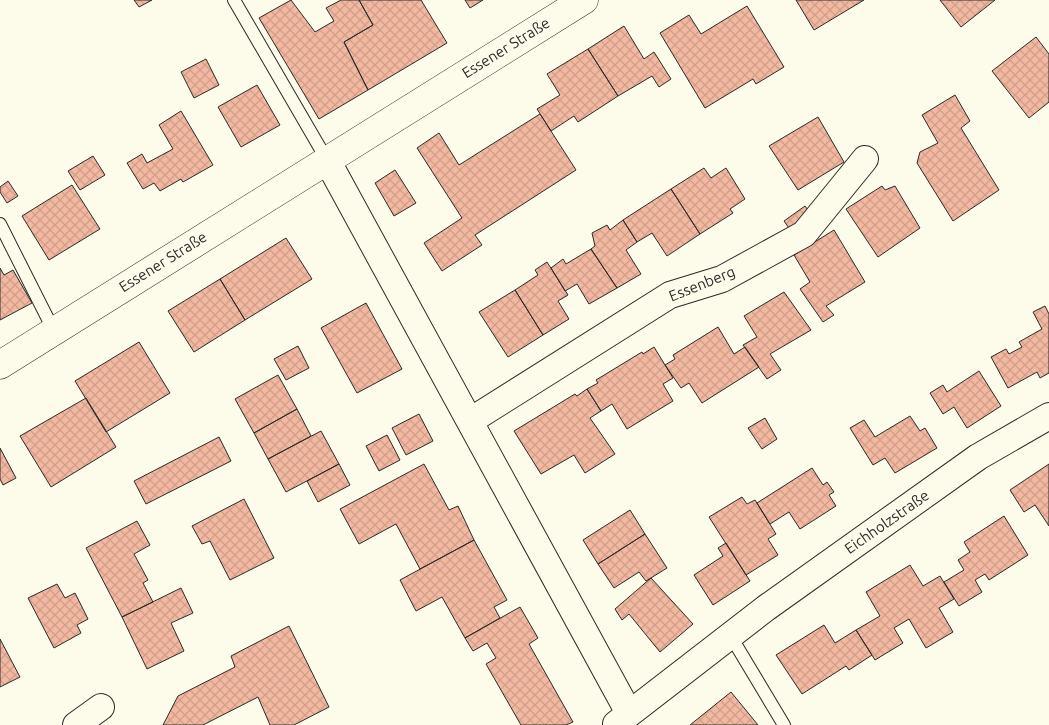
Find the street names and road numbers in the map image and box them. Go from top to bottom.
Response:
street label: Essener Straße [459,14,553,81]
street label: Essener Straße [116,228,210,295]
street label: Essenberg [666,263,737,304]
street label: Eichholzstraße [841,486,932,557]

